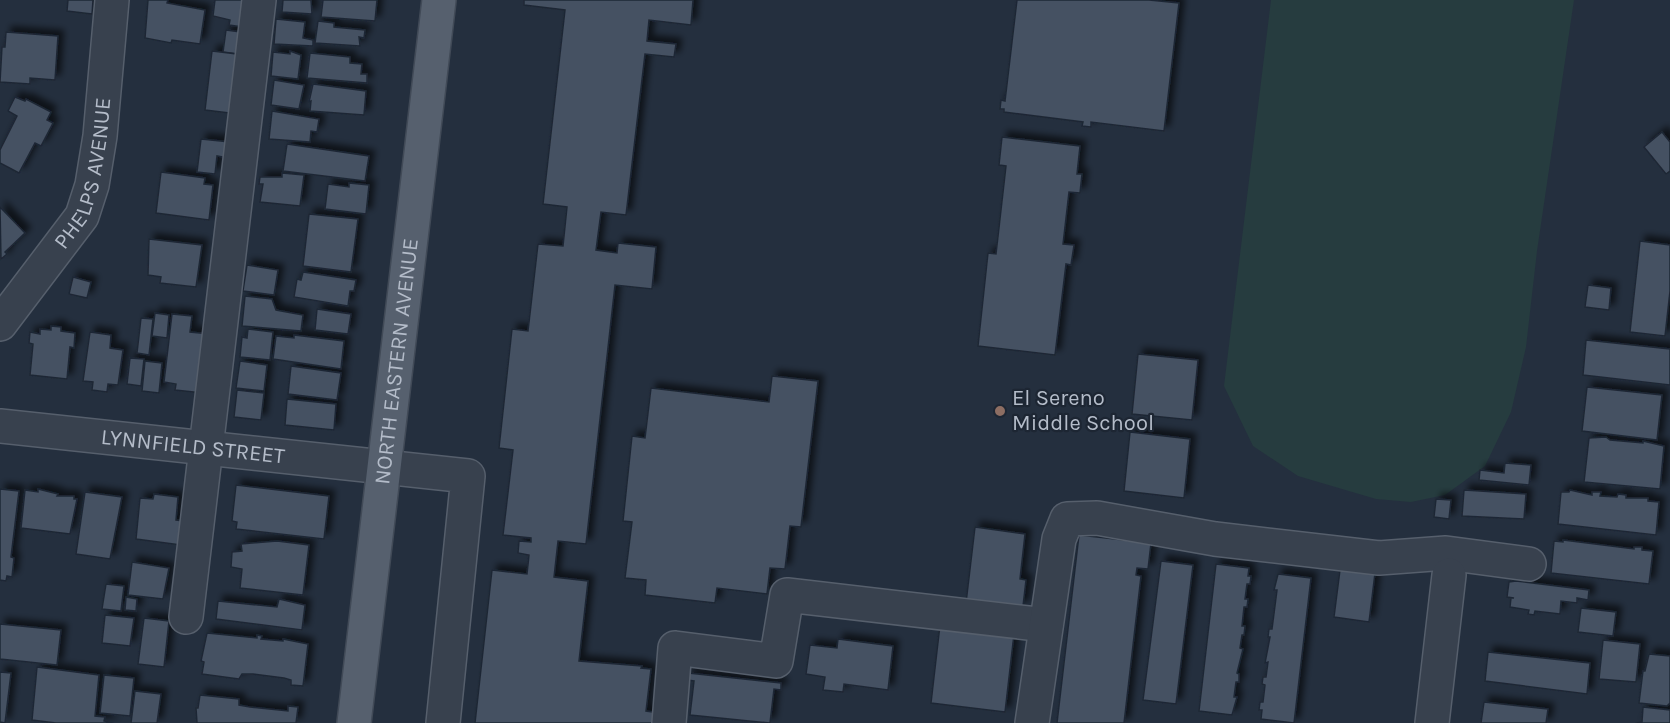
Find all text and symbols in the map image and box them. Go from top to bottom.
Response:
street label: PHELPS AVENUE [49,96,116,254]
street label: NORTH EASTERN AVENUE [369,237,424,486]
place label: El Sereno Middle School [1012,385,1154,436]
marker: El Sereno Middle School [993,404,1007,418]
street label: LYNNFIELD STREET [100,424,286,469]

